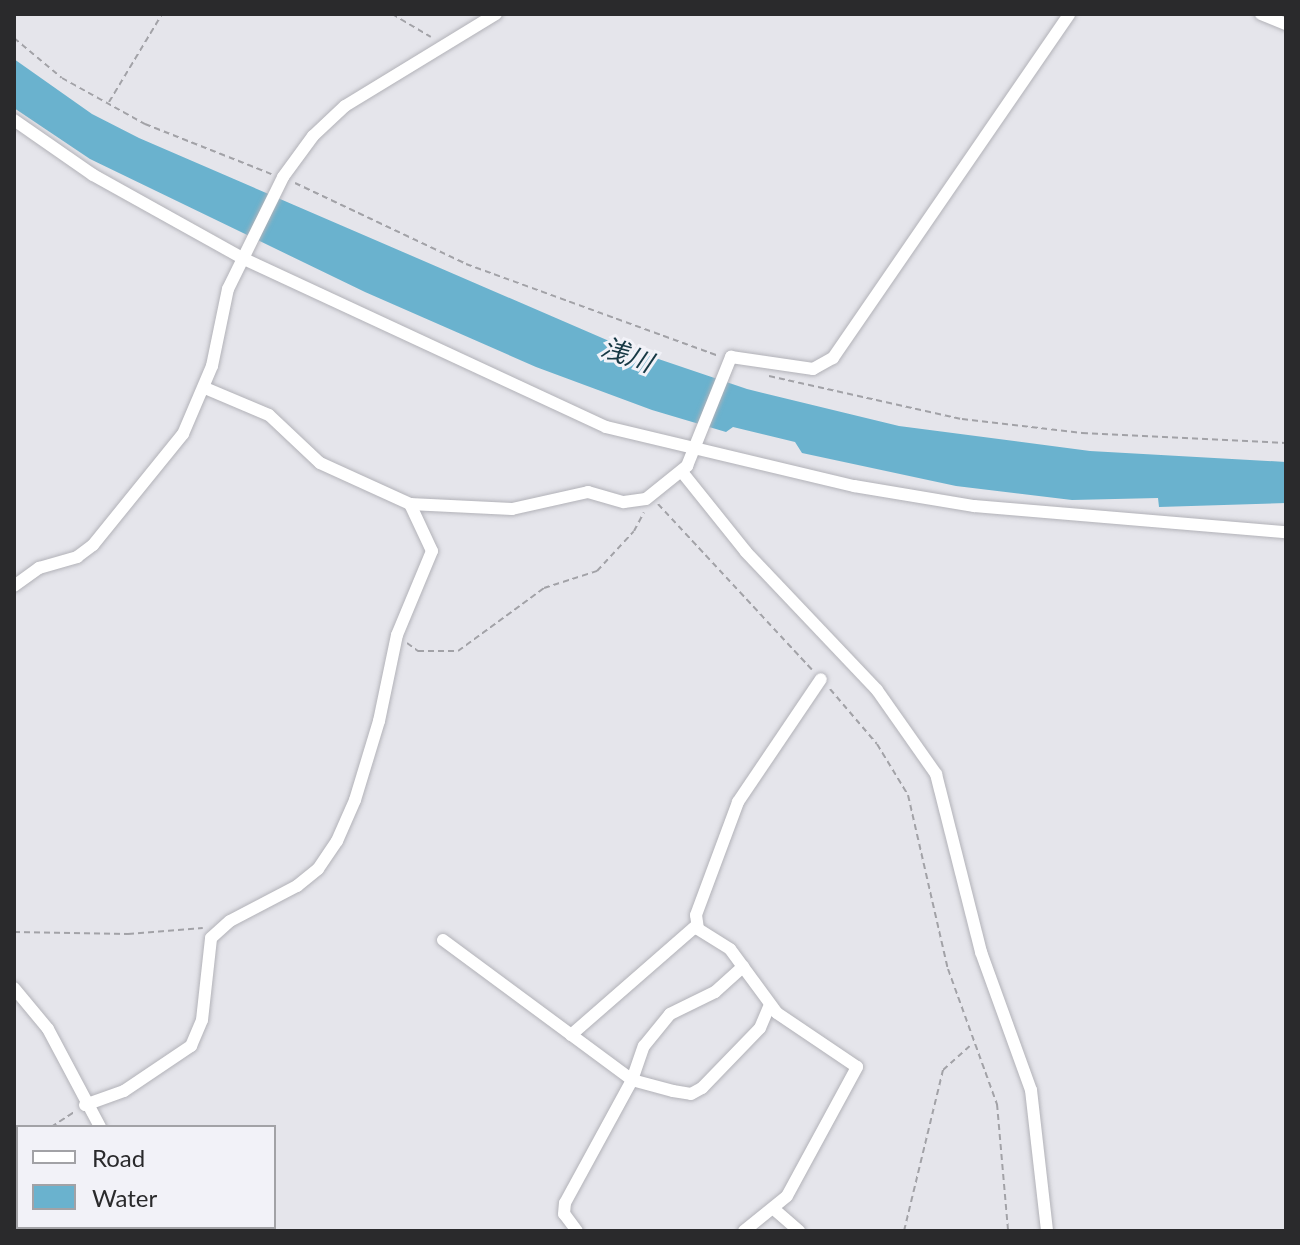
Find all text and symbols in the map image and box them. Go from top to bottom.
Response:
water label: 浅川 [597,331,657,379]
legend [16,1125,276,1229]
text: Road [92,1143,145,1172]
text: Water [92,1183,157,1212]

